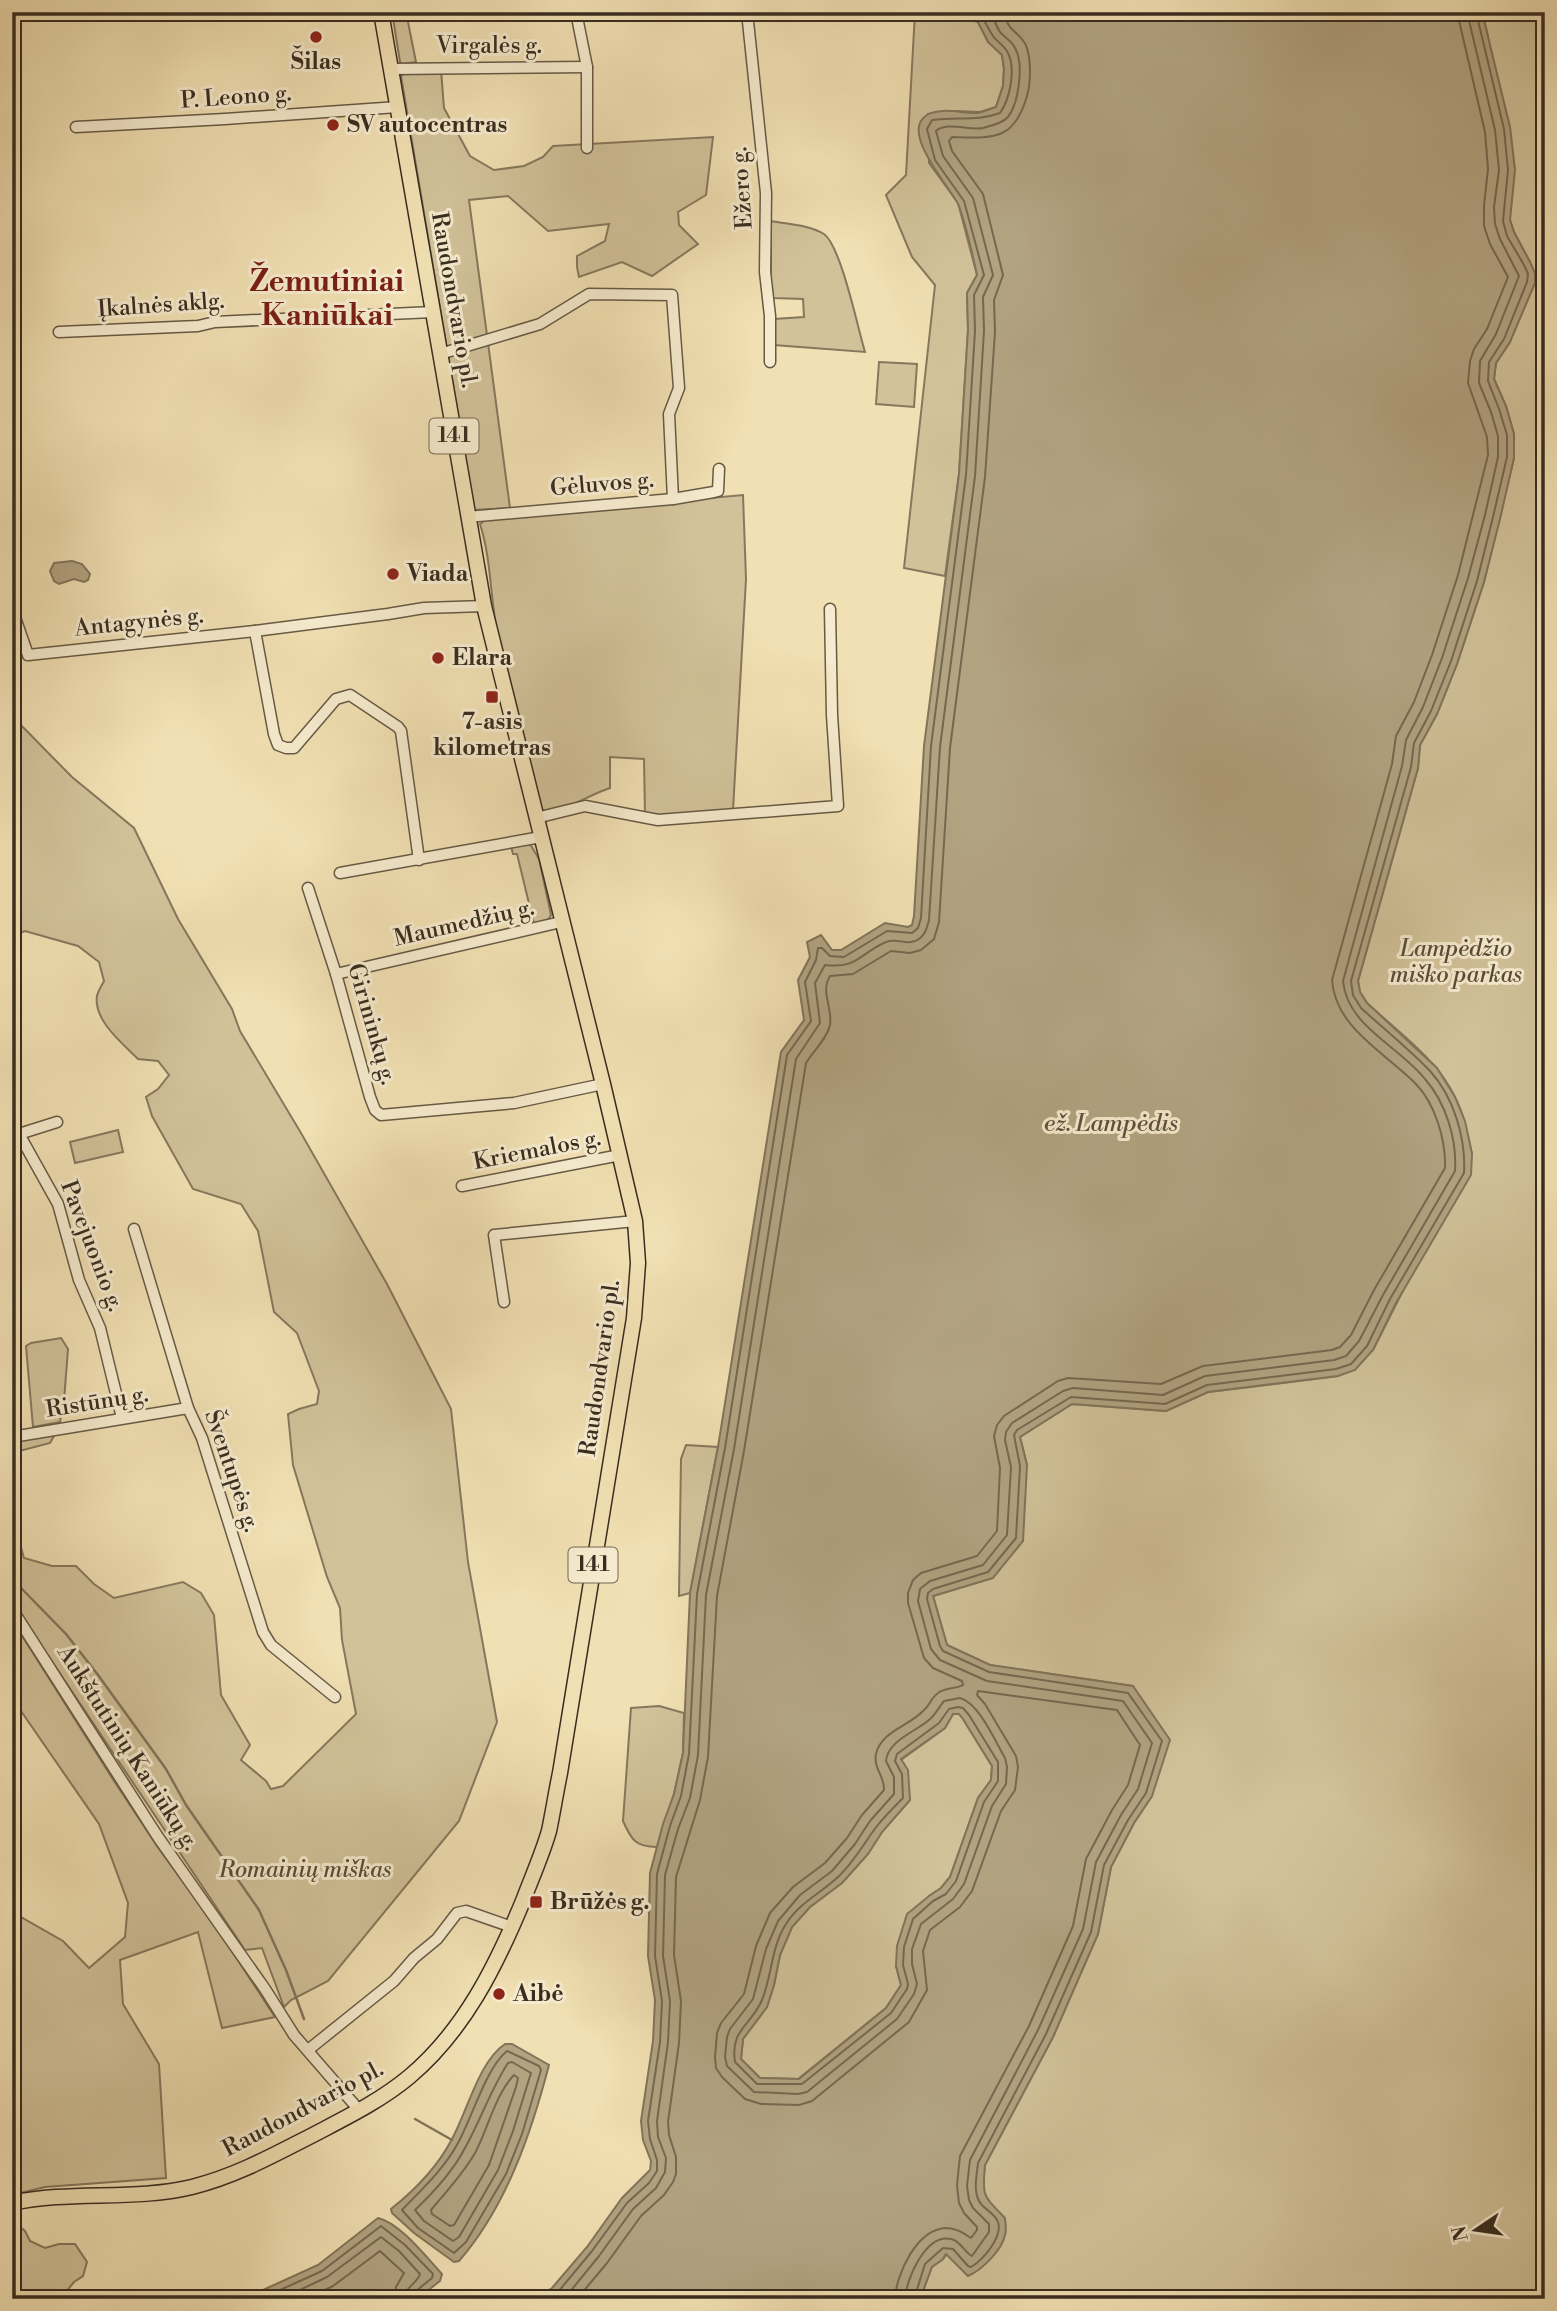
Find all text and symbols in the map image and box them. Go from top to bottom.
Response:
marker: Šilas [308,29,324,45]
street label: Virgalės g. [435,32,542,60]
place label: Šilas [291,45,341,76]
street label: P. Leono g. [180,79,292,115]
place label: SV autocentras [347,111,507,139]
marker: SV autocentras [325,117,341,133]
street label: Ežero g. [725,146,759,230]
street label: Raudondvario pl. [425,210,483,390]
district label: Žemutiniai Kaniūkai [250,261,405,335]
street label: Įkalnės aklg. [97,287,225,323]
road number: 141 [430,418,478,453]
street label: Gėluvos g. [549,466,655,502]
place label: Viada [406,560,469,588]
marker: Viada [385,566,401,582]
street label: Antagynės g. [72,601,205,643]
place label: Elara [452,644,512,672]
marker: Elara [430,650,446,666]
marker: 7-asis kilometras [484,689,500,705]
place label: 7-asis kilometras [433,708,551,762]
street label: Maumedžių g. [391,893,537,953]
park label: Lampėdžio miško parkas [1390,935,1522,989]
street label: Girininkų g. [341,960,403,1088]
water label: ež. Lampėdis [1044,1109,1178,1139]
street label: Kriemalos g. [471,1124,603,1176]
street label: Pavejuonio g. [54,1177,130,1315]
street label: Raudondvario pl. [574,1278,626,1458]
street label: Ristūnų g. [44,1380,150,1424]
street label: Šventupės g. [198,1405,269,1536]
road number: 141 [568,1548,618,1582]
street label: Aukštutinių Kaniūkų g. [51,1639,205,1856]
park label: Romainių miškas [218,1856,392,1884]
place label: Brūžės g. [550,1888,649,1916]
marker: Brūžės g. [528,1894,544,1910]
place label: Aibė [512,1980,564,2008]
marker: Aibė [491,1986,507,2002]
street label: Raudondvario pl. [218,2055,388,2163]
north arrow [1442,2196,1512,2266]
text: N [1447,2224,1474,2244]

